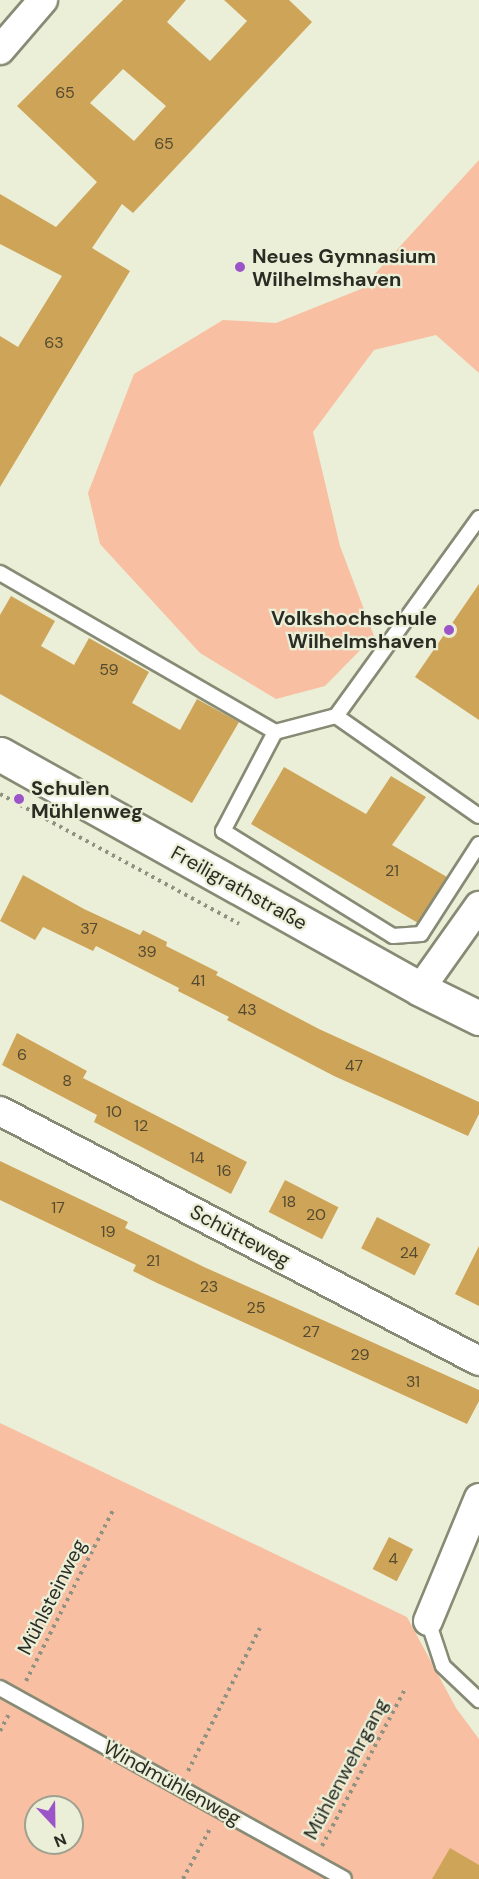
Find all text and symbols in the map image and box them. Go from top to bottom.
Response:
house number: 65 [55,83,75,103]
house number: 65 [154,134,174,154]
place label: Neues Gymnasium Wilhelmshaven [252,244,436,291]
marker: Neues Gymnasium Wilhelmshaven [233,260,247,274]
house number: 63 [44,333,64,353]
place label: Volkshochschule Wilhelmshaven [271,606,437,653]
marker: Volkshochschule Wilhelmshaven [442,623,456,637]
house number: 59 [99,660,119,680]
place label: Schulen Mühlenweg [31,776,143,823]
marker: Schulen Mühlenweg [12,792,26,806]
street label: Freiligrathstraße [167,841,311,935]
house number: 21 [385,861,399,881]
house number: 37 [80,919,98,939]
house number: 39 [137,942,157,962]
house number: 41 [191,971,205,991]
house number: 43 [237,1000,257,1020]
house number: 6 [17,1045,27,1065]
house number: 47 [345,1056,363,1076]
house number: 8 [62,1071,72,1091]
house number: 10 [106,1102,122,1122]
house number: 12 [134,1116,148,1136]
house number: 14 [190,1148,204,1168]
house number: 16 [216,1161,232,1181]
house number: 18 [282,1192,296,1212]
house number: 17 [51,1198,65,1218]
street label: Schütteweg [186,1200,294,1272]
house number: 20 [306,1205,326,1225]
house number: 19 [100,1222,116,1242]
house number: 24 [400,1243,418,1263]
house number: 21 [146,1251,160,1271]
house number: 23 [200,1277,218,1297]
house number: 25 [247,1298,265,1318]
house number: 27 [302,1322,320,1342]
house number: 29 [350,1345,370,1365]
house number: 31 [406,1372,420,1392]
street label: Mühlsteinweg [13,1535,91,1659]
house number: 4 [388,1549,398,1569]
street label: Mühlenwehrgang [299,1694,393,1844]
street label: Windmühlenweg [99,1735,245,1831]
north arrow [24,1795,84,1855]
text: N [51,1828,70,1852]

